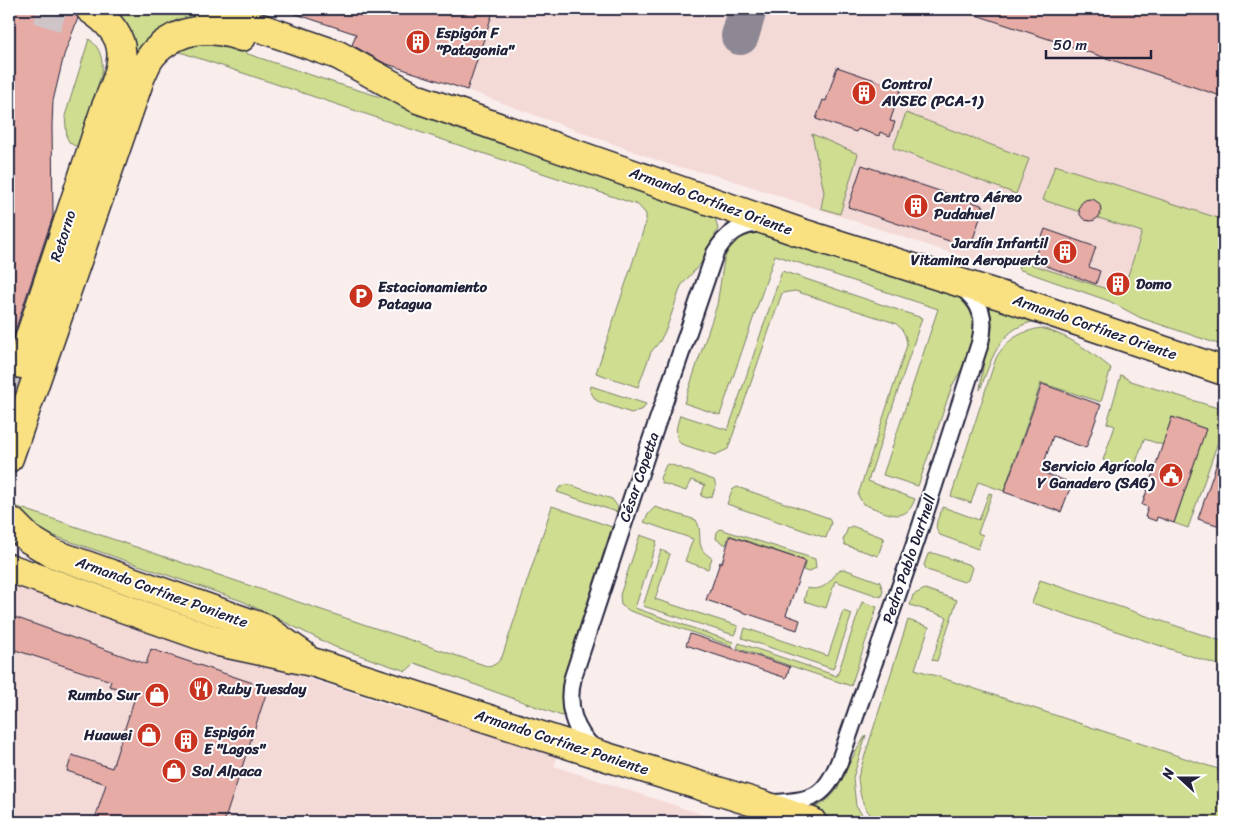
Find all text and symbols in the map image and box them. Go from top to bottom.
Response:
place label: Espigón F "Patagonia" [436,20,516,63]
scale bar [1046,28,1150,60]
building icon: Espigón F "Patagonia" [405,29,431,55]
text: 50 m [1053,32,1088,58]
place label: Control AVSEC (PCA-1) [881,71,984,114]
building icon: Control AVSEC (PCA-1) [851,80,877,106]
street label: Armando Cortínez Oriente [625,159,797,243]
place label: Centro Aéreo Pudahuel [933,184,1022,227]
building icon: Centro Aéreo Pudahuel [903,193,929,219]
street label: Retorno [42,206,84,265]
place label: Jardín Infantil Vitamina Aeropuerto [911,230,1049,273]
building icon: Jardín Infantil Vitamina Aeropuerto [1052,239,1078,265]
building icon: Domo [1105,271,1131,297]
place label: Domo [1136,271,1172,297]
place label: Estacionamiento Patagua [378,274,488,317]
parking icon: Estacionamiento Patagua [348,283,374,309]
street label: Armando Cortínez Oriente [1008,286,1181,367]
street label: César Copetta [611,428,667,525]
place label: Servicio Agrícola Y Ganadero (SAG) [1037,453,1156,496]
public building icon: Servicio Agrícola Y Ganadero (SAG) [1158,462,1184,488]
street label: Pedro Pablo Dartnell [875,490,944,627]
street label: Armando Cortínez Poniente [71,548,252,635]
restaurant icon: Ruby Tuesday [188,676,214,702]
place label: Ruby Tuesday [217,676,308,702]
place label: Rumbo Sur [67,682,142,708]
shop icon: Rumbo Sur [144,682,170,708]
street label: Armando Cortínez Poniente [471,701,653,783]
place label: Espigón E "Lagos" [204,719,267,762]
place label: Huawei [83,722,133,748]
shop icon: Huawei [136,722,162,748]
building icon: Espigón E "Lagos" [173,728,199,754]
north arrow [1156,754,1206,804]
shop icon: Sol Alpaca [161,758,187,784]
place label: Sol Alpaca [191,758,262,784]
text: N [1155,764,1182,783]

